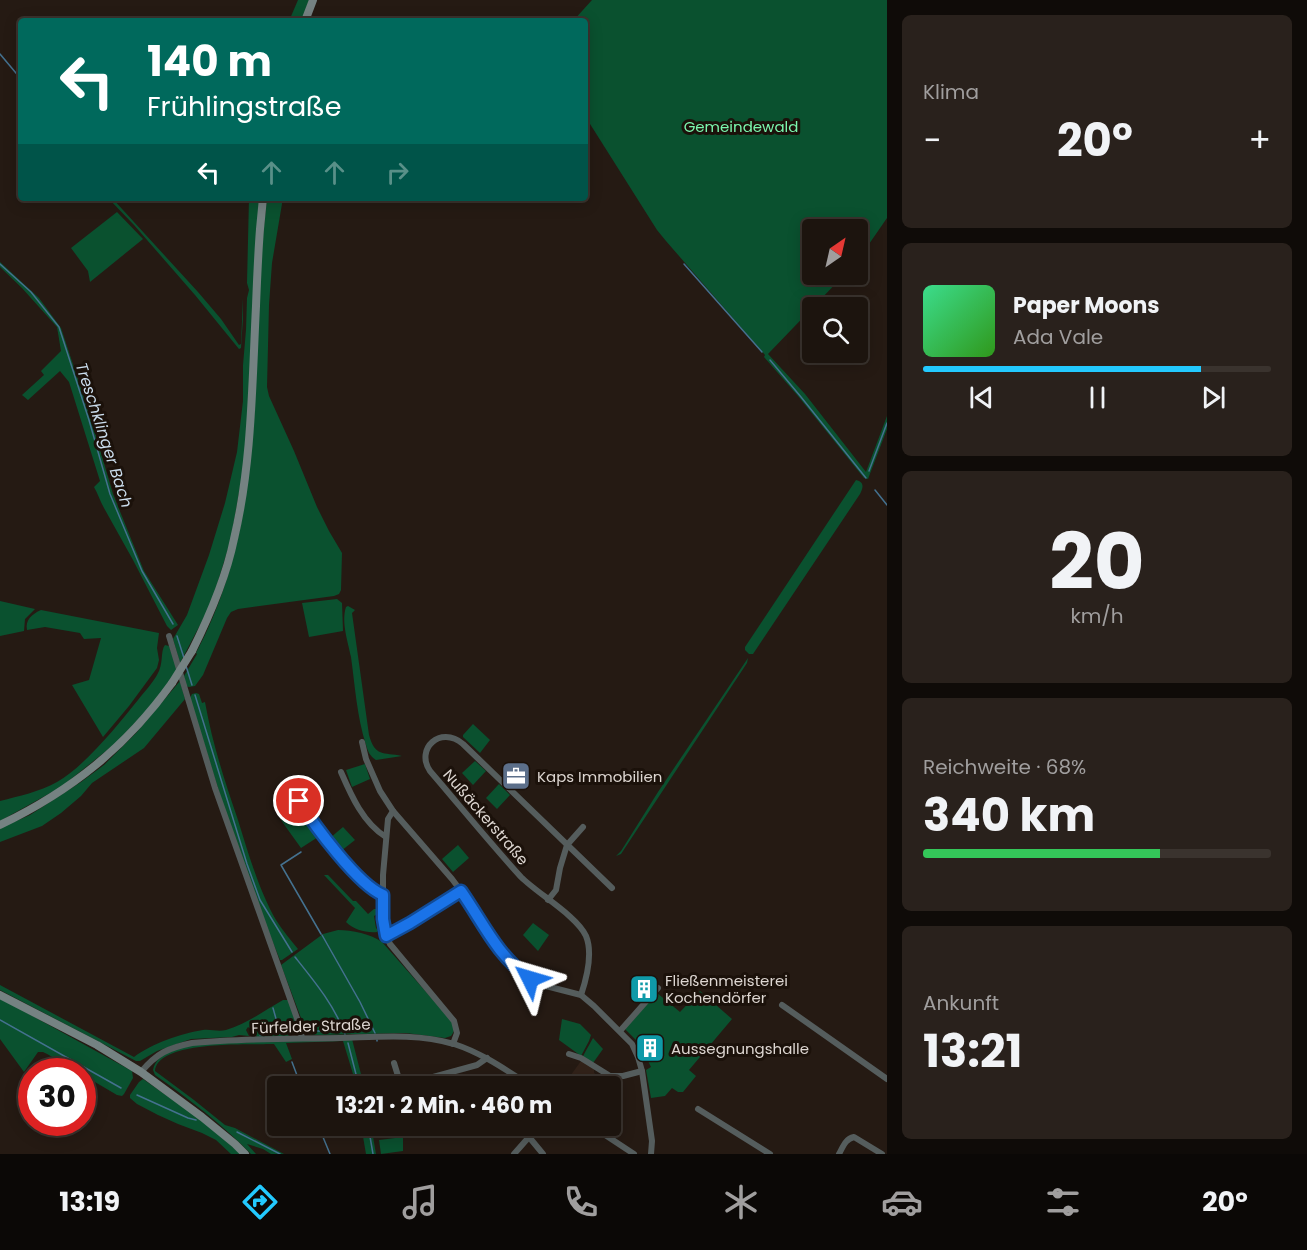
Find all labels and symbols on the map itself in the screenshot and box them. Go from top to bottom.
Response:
park label: Gemeindewald [684,116,798,137]
north arrow [802,219,868,285]
water label: Treschklinger Bach [70,360,138,510]
office icon: Kaps Immobilien [500,760,532,792]
street label: Nußäckerstraße [438,765,534,869]
place label: Kaps Immobilien [537,766,662,787]
pin [273,775,324,826]
position arrow [498,947,562,1011]
place label: Fließenmeisterei Kochendörfer [665,970,788,1008]
building icon: Fließenmeisterei Kochendörfer [628,973,660,1005]
street label: Fürfelder Straße [251,1013,371,1039]
building icon: Aussegnungshalle [634,1032,666,1064]
place label: Aussegnungshalle [671,1038,809,1059]
speed limit sign: 30 [18,1058,96,1136]

